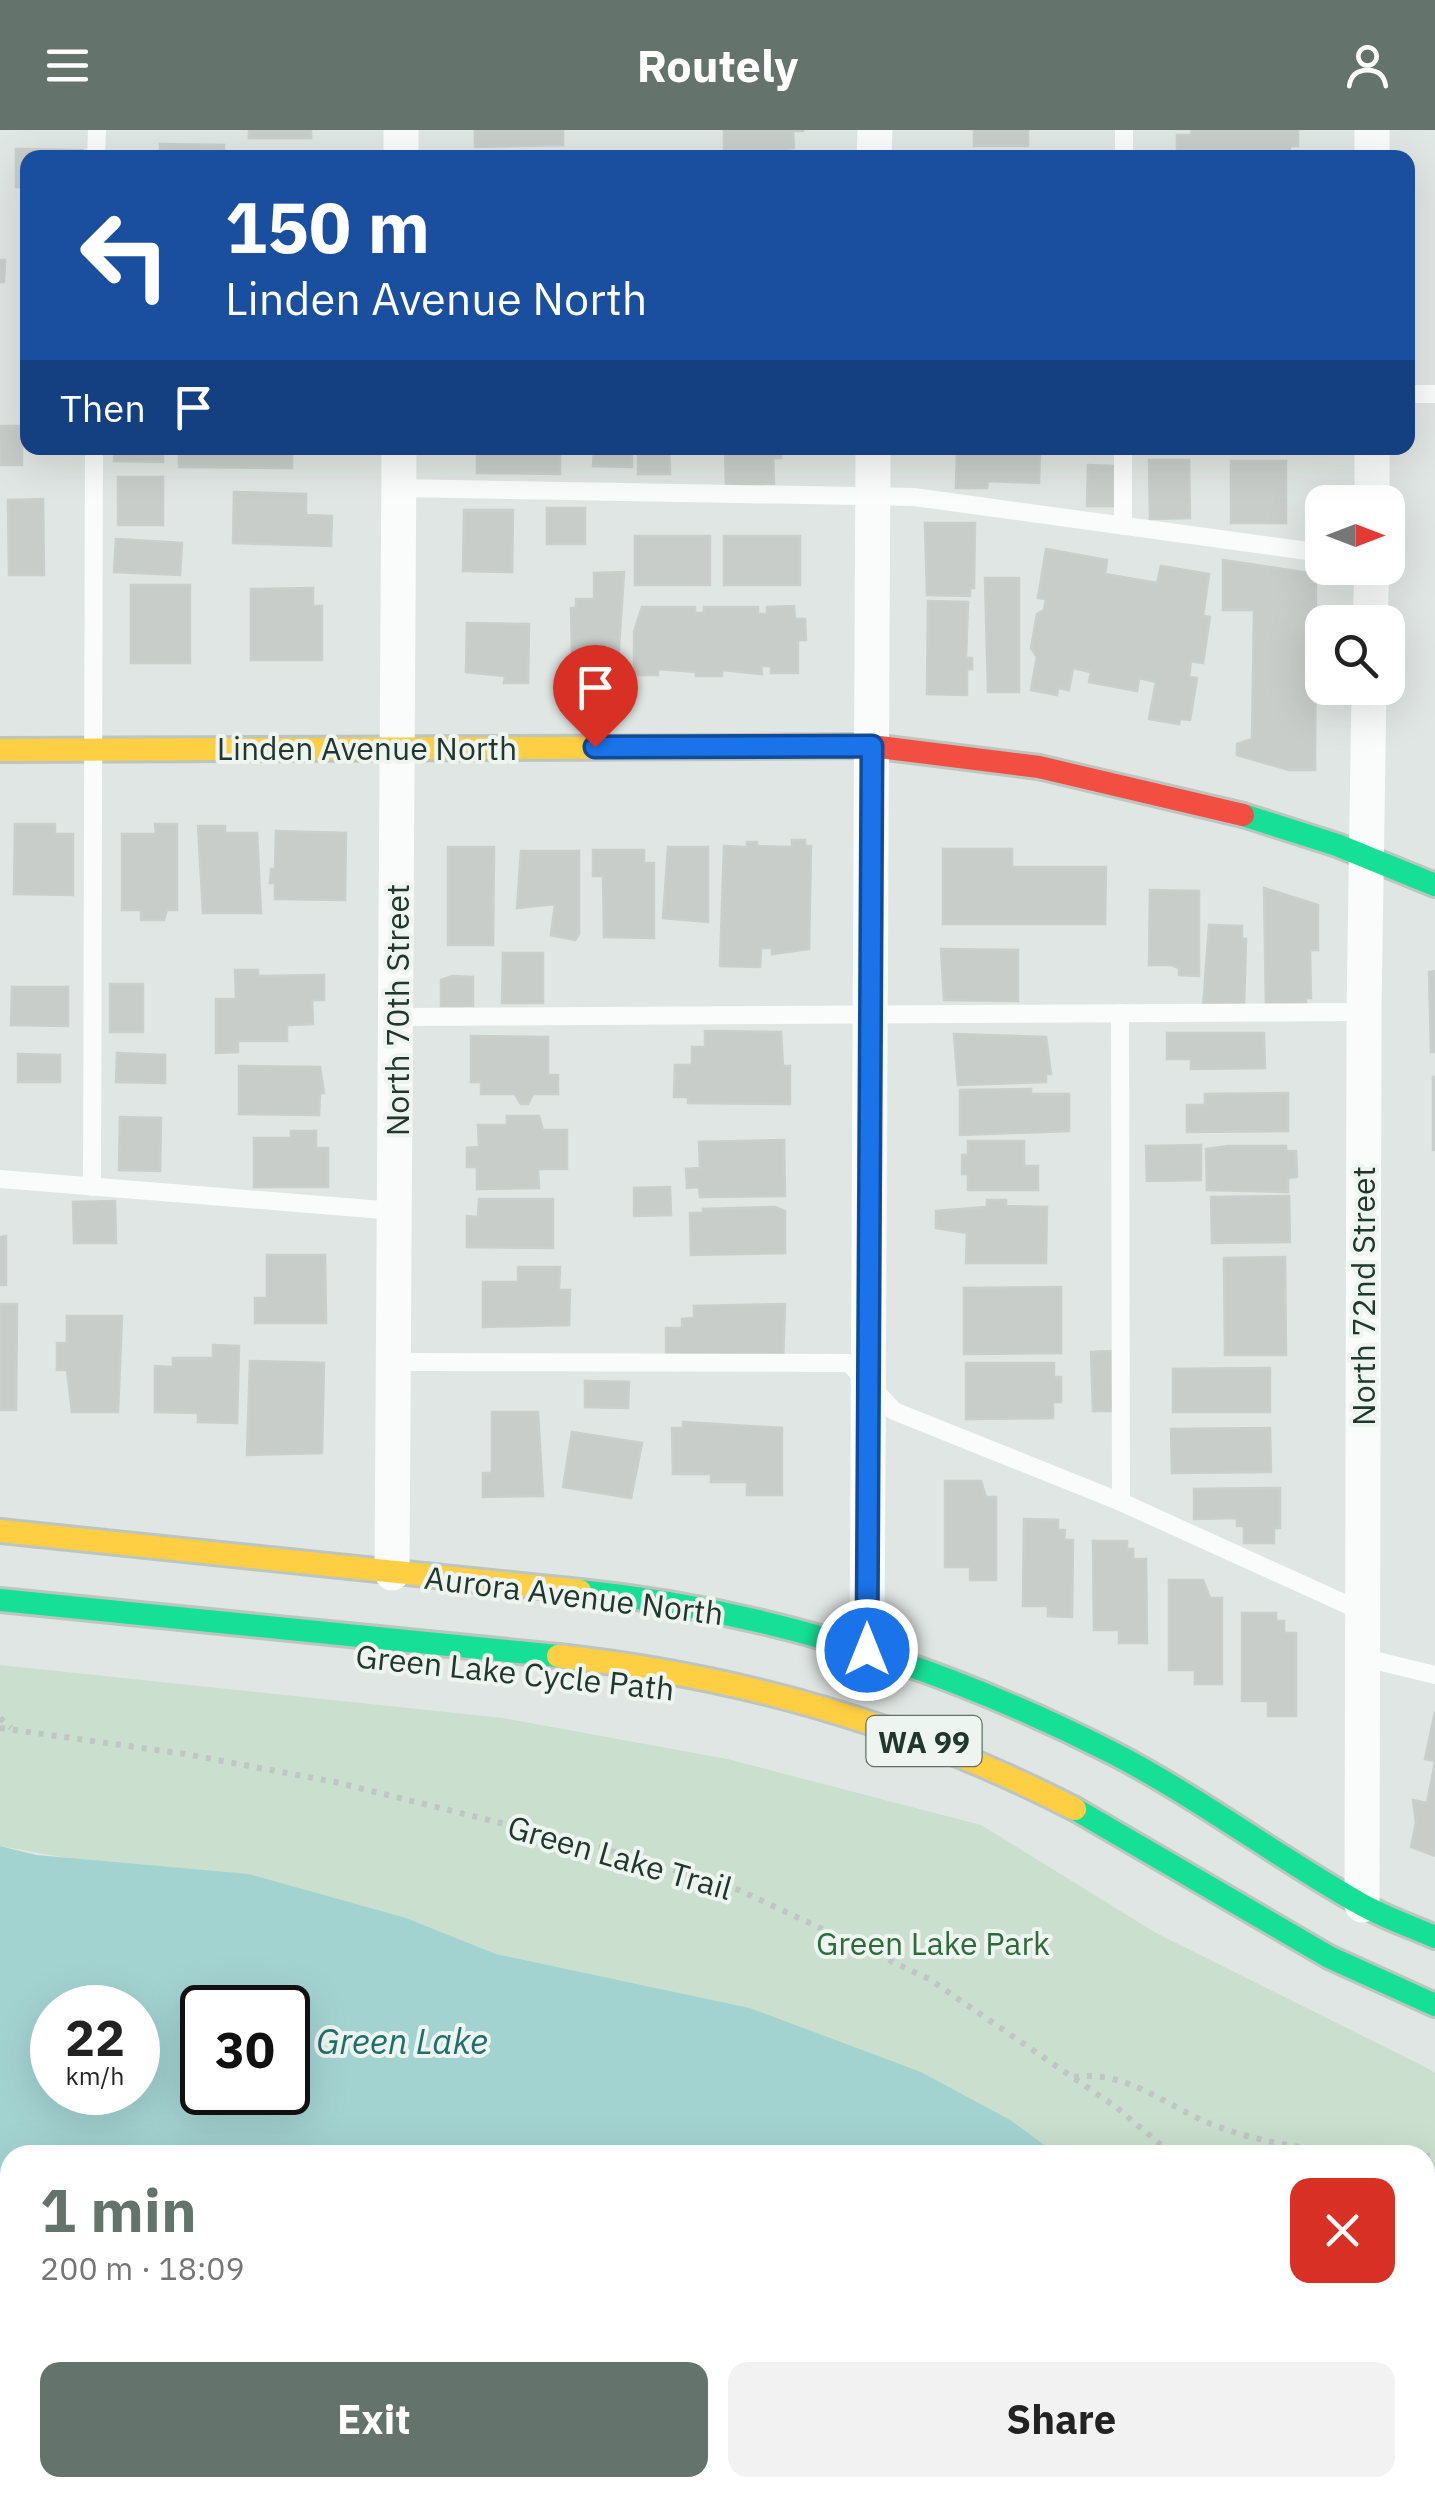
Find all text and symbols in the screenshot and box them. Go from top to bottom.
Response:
text: Routely [637,36,798,94]
icon: menu [40,38,95,93]
icon: person [1340,38,1395,93]
text: 150 m [225,181,430,272]
icon: left [60,190,190,320]
text: Linden Avenue North [225,269,647,327]
icon: arrive [166,380,221,435]
text: Then [60,383,146,432]
north arrow [1305,485,1405,585]
map controls [1305,485,1405,705]
button: search [1305,605,1405,705]
pin [553,645,638,748]
icon: arrive [568,660,623,715]
street label: Linden Avenue North [217,727,517,769]
street label: North 70th Street [376,884,418,1136]
street label: North 72nd Street [1342,1166,1384,1426]
street label: Aurora Avenue North [422,1556,726,1634]
position arrow [815,1598,919,1702]
street label: Green Lake Cycle Path [353,1634,677,1710]
road number: WA 99 [866,1716,982,1766]
street label: Green Lake Trail [503,1805,737,1909]
park label: Green Lake Park [816,1922,1050,1964]
speed limit sign: 30 [180,1985,310,2115]
text: 22 [65,2005,125,2070]
water label: Green Lake [316,2018,488,2064]
text: km/h [66,2059,124,2092]
text: 1 min [40,2170,197,2249]
button: close [1290,2178,1395,2283]
text: 200 m · 18:09 [40,2247,245,2289]
button: Exit [40,2362,708,2477]
button: Share [728,2362,1395,2477]

